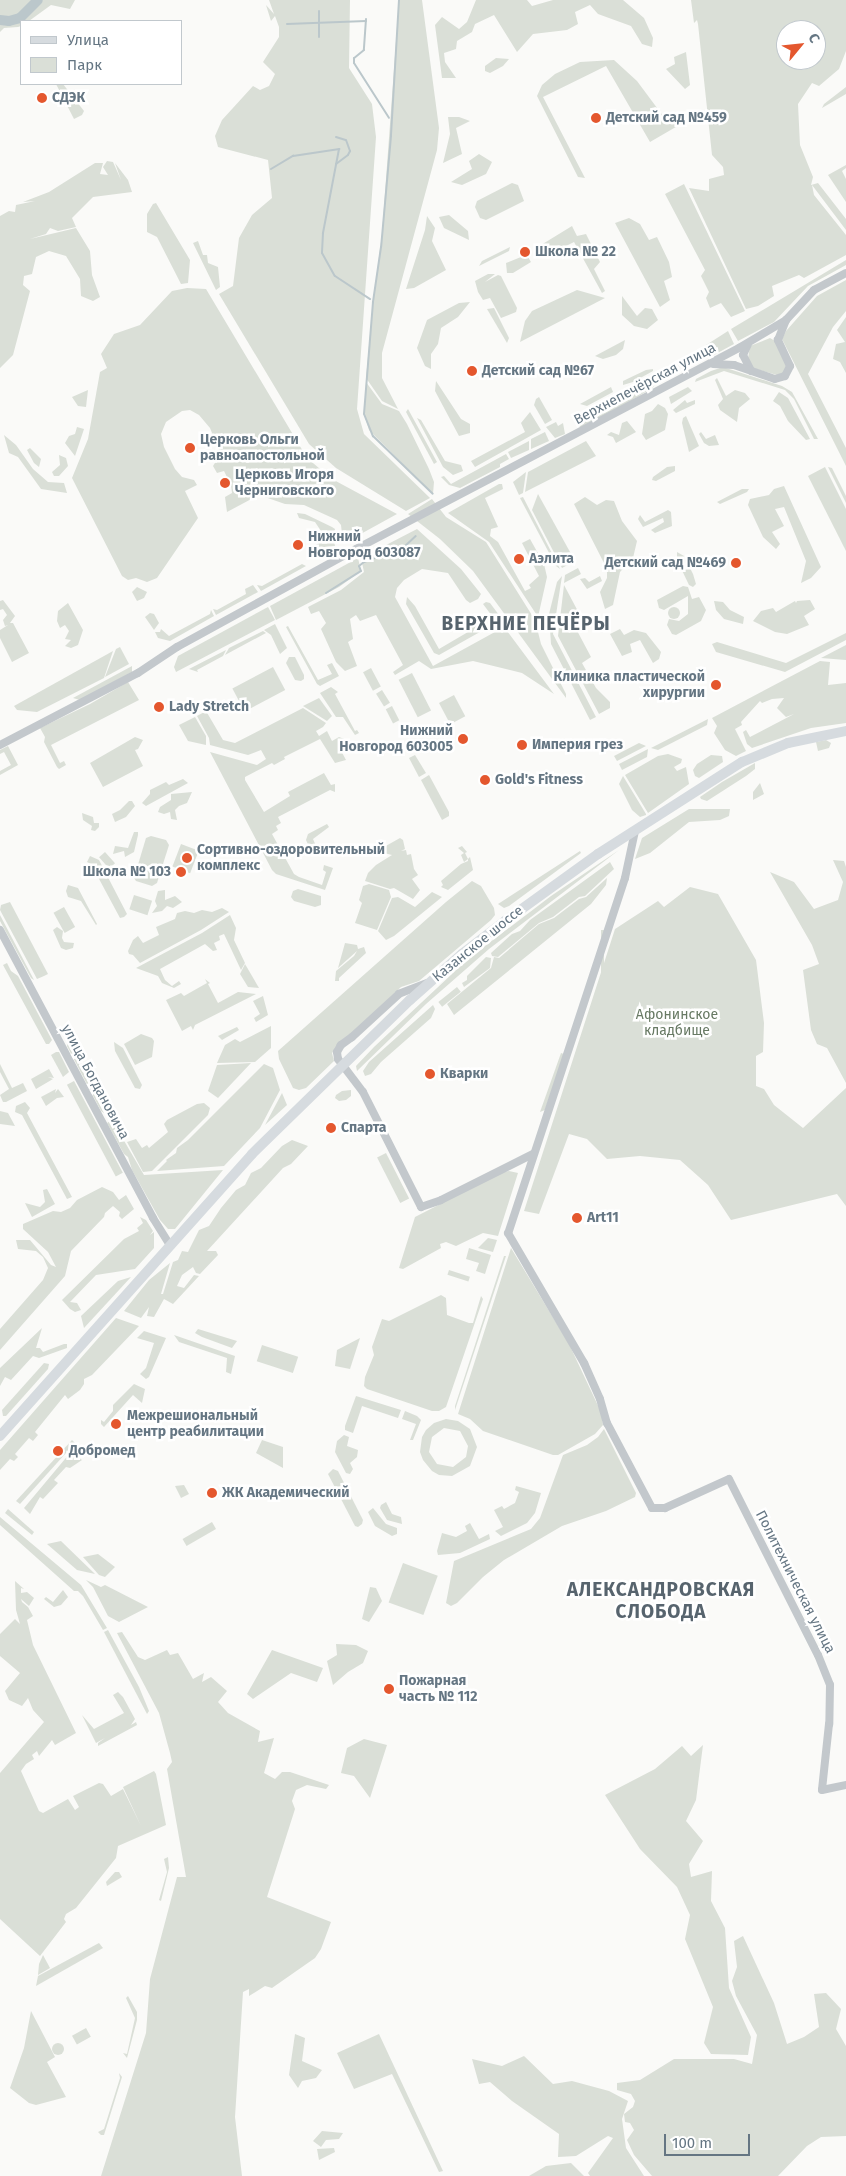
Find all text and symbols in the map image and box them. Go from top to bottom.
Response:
legend [20,20,182,85]
north arrow [776,20,826,70]
text: Улица [67,31,109,49]
text: С [804,31,823,46]
text: Парк [67,56,102,74]
place label: СДЭК [52,90,85,106]
marker: СДЭК [36,92,48,104]
place label: Детский сад №459 [606,110,727,126]
marker: Детский сад №459 [590,112,602,124]
place label: Школа № 22 [535,244,616,260]
marker: Школа № 22 [519,246,531,258]
street label: Верхнепечёрская улица [571,339,719,429]
place label: Детский сад №67 [482,363,594,379]
marker: Детский сад №67 [466,365,478,377]
place label: Церковь Ольги равноапостольной [200,432,325,464]
marker: Церковь Ольги равноапостольной [184,442,196,454]
place label: Церковь Игоря Черниговского [235,467,334,500]
marker: Церковь Игоря Черниговского [219,477,231,489]
place label: Нижний Новгород 603087 [308,529,421,562]
marker: Нижний Новгород 603087 [292,539,304,551]
place label: Аэлита [529,551,574,567]
marker: Аэлита [513,553,525,565]
place label: Детский сад №469 [605,555,726,571]
marker: Детский сад №469 [730,557,742,569]
district label: ВЕРХНИЕ ПЕЧЁРЫ [440,613,612,635]
place label: Клиника пластической хирургии [554,669,705,702]
marker: Клиника пластической хирургии [709,678,723,692]
place label: Lady Stretch [169,699,249,715]
marker: Lady Stretch [153,701,165,713]
place label: Нижний Новгород 603005 [339,723,453,756]
marker: Нижний Новгород 603005 [457,733,469,745]
place label: Империя грез [532,737,623,753]
marker: Империя грез [516,739,528,751]
place label: Gold's Fitness [495,772,583,788]
marker: Gold's Fitness [479,774,491,786]
place label: Сортивно-оздоровительный комплекс [197,842,385,874]
marker: Сортивно-оздоровительный комплекс [181,852,193,864]
place label: Школа № 103 [83,864,171,880]
marker: Школа № 103 [175,866,187,878]
street label: Казанское шоссе [429,902,527,986]
park label: Афонинское кладбище [636,1007,718,1040]
street label: улица Богдановича [58,1022,132,1142]
place label: Кварки [440,1066,488,1082]
marker: Кварки [424,1068,436,1080]
place label: Спарта [341,1120,386,1136]
marker: Спарта [325,1122,337,1134]
place label: Art11 [587,1210,619,1226]
marker: Art11 [571,1212,583,1224]
place label: Межрешиональный центр реабилитации [127,1408,264,1440]
marker: Межрешиональный центр реабилитации [109,1417,123,1431]
place label: Добромед [69,1443,135,1459]
marker: Добромед [51,1444,65,1458]
place label: ЖК Академический [222,1485,350,1501]
marker: ЖК Академический [206,1487,218,1499]
street label: Политехническая улица [752,1508,838,1656]
district label: АЛЕКСАНДРОВСКАЯ СЛОБОДА [565,1579,757,1623]
place label: Пожарная часть № 112 [399,1673,477,1705]
marker: Пожарная часть № 112 [383,1683,395,1695]
scale bar [666,2124,752,2156]
text: 100 m [672,2134,712,2152]

